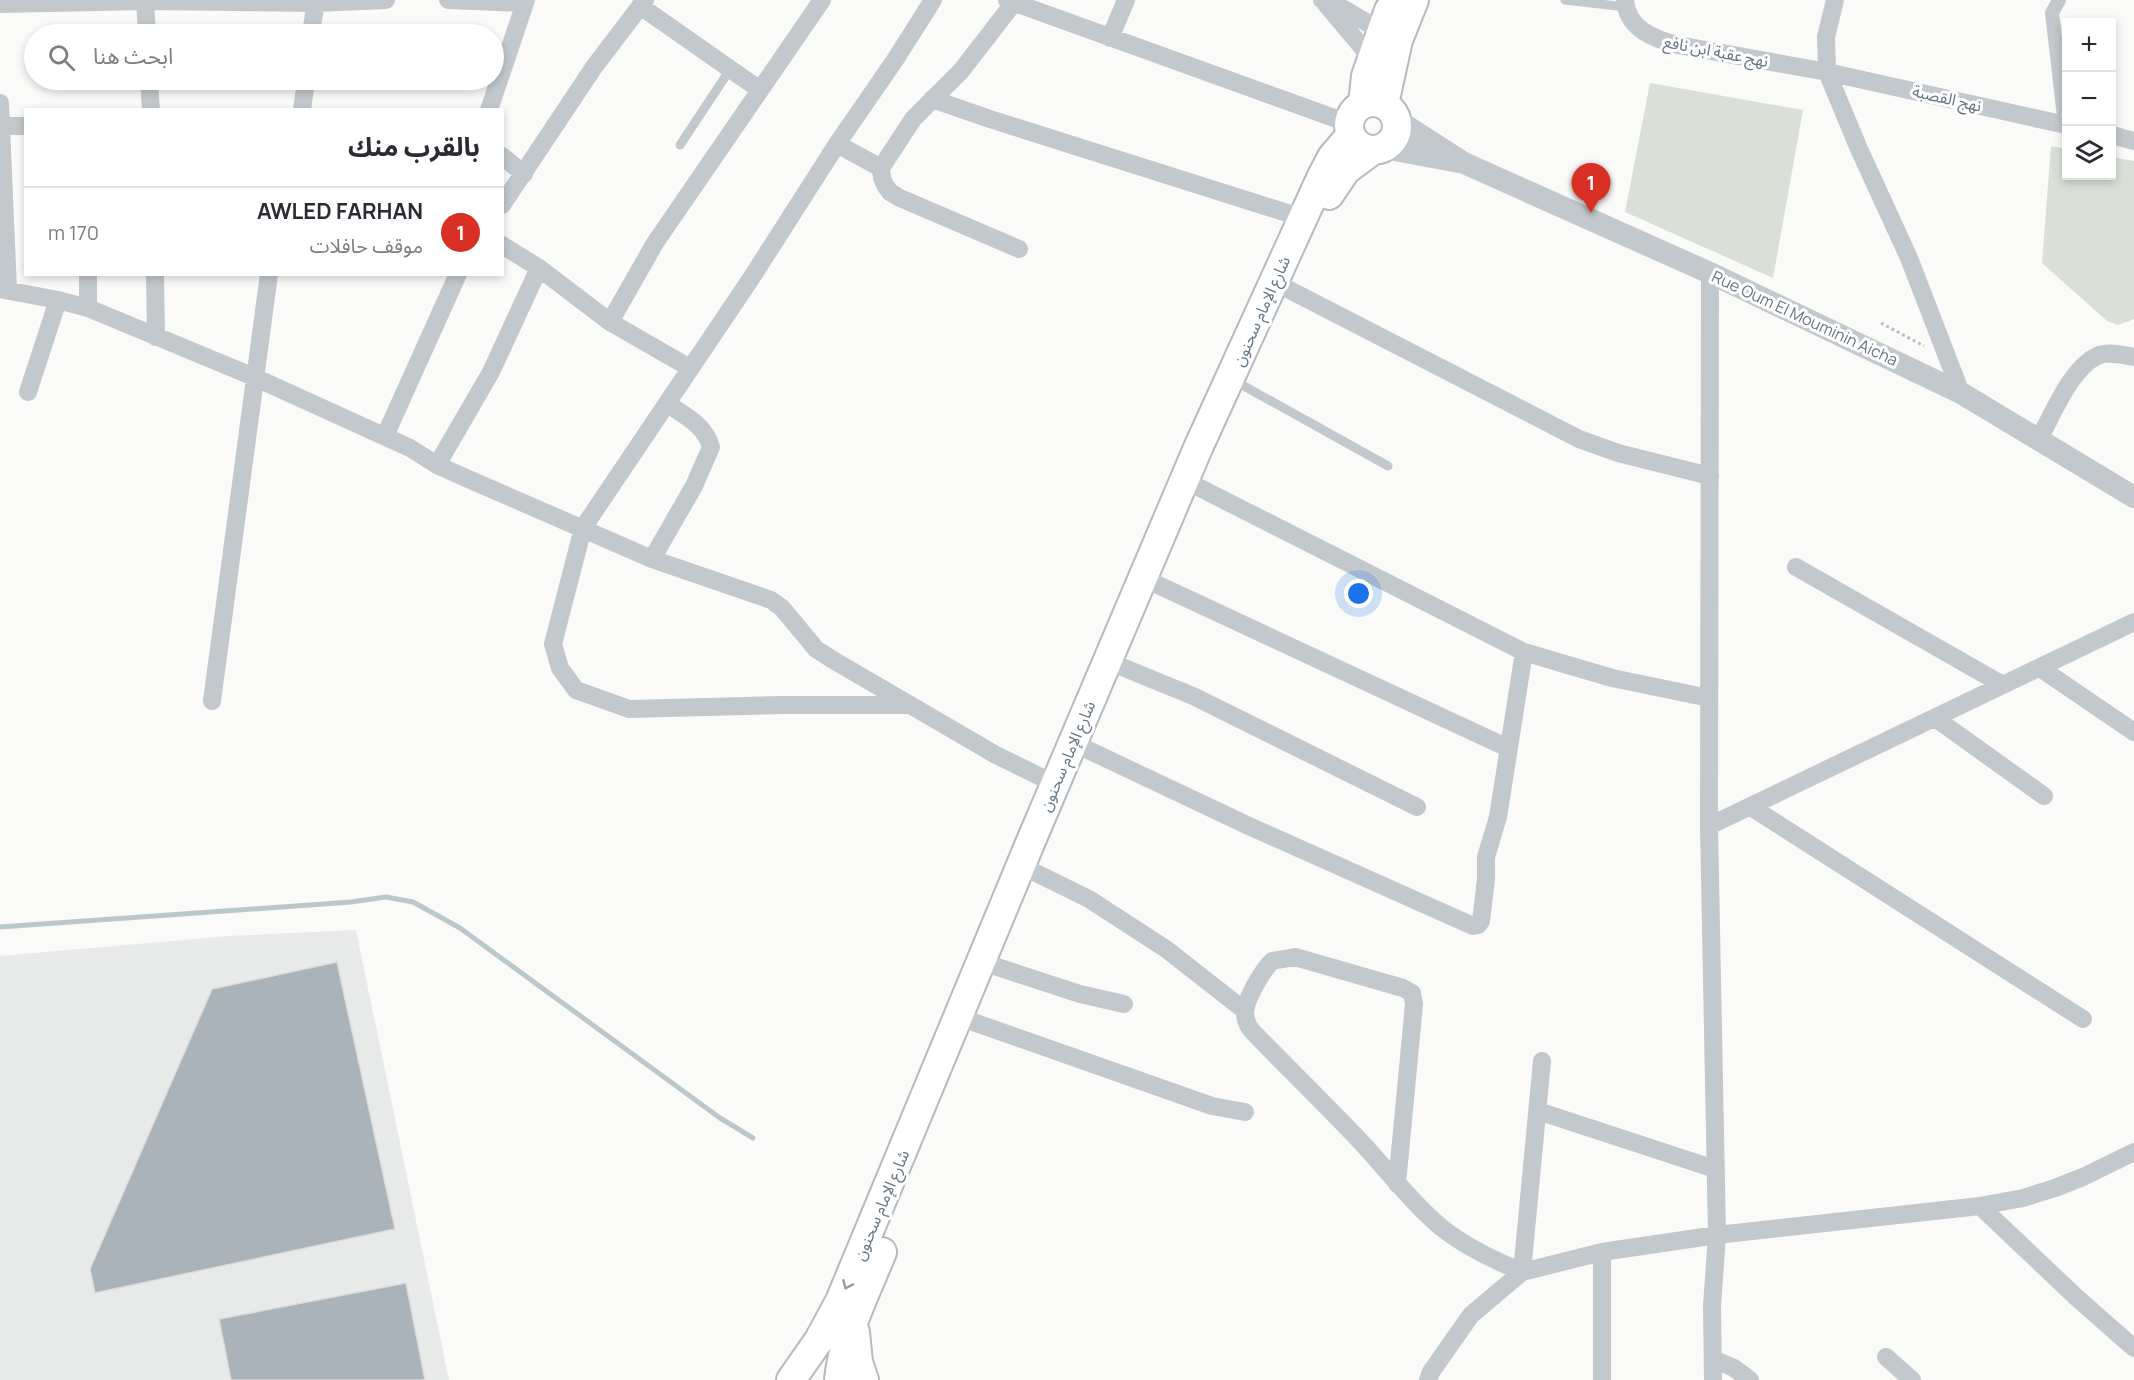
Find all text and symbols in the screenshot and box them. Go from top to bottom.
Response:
map controls [2062,18,2116,180]
button: + [2062,18,2116,72]
search box [24,24,504,90]
street label: نهج عقبة ابن نافع [1661,30,1770,74]
icon: search [45,41,78,74]
text: ابحث هنا [93,41,173,71]
button: − [2062,72,2116,126]
street label: نهج القصبة [1910,79,1984,119]
button: layers [2062,126,2116,180]
text: بالقرب منك [348,128,480,164]
pin: 1 [1572,164,1610,213]
text: AWLED FARHAN [257,196,423,226]
text: 170 m [48,219,99,246]
text: 1 [456,219,465,246]
text: موقف حافلات [310,232,423,259]
street label: شارع الإمام سحنون [1227,253,1297,370]
street label: Rue Oum El Mouminin Aicha [1708,265,1902,371]
your location [1344,579,1373,608]
street label: شارع الإمام سحنون [1034,697,1102,816]
street label: شارع الإمام سحنون [848,1146,916,1265]
one-way arrow [843,1278,855,1289]

